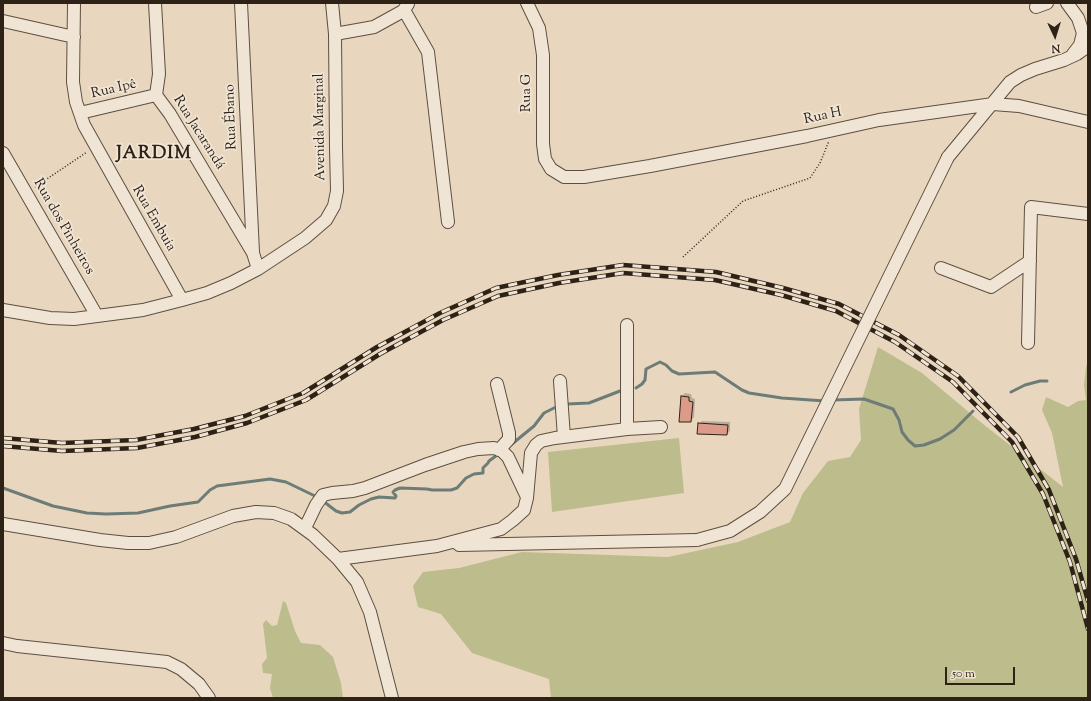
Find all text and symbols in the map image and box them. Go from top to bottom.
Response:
north arrow [1035,16,1075,56]
text: N [1051,40,1061,56]
street label: Avenida Marginal [312,73,330,181]
street label: Rua G [520,74,536,112]
street label: Rua Ipê [90,77,138,103]
street label: Rua Ébano [222,84,242,150]
street label: Rua Jacarandá [169,93,227,173]
street label: Rua H [803,105,843,129]
district label: JARDIM [116,144,192,166]
street label: Rua dos Pinheiros [29,176,97,278]
street label: Rua Embuia [127,183,179,255]
scale bar [947,659,1017,685]
text: 50 m [952,665,975,683]

